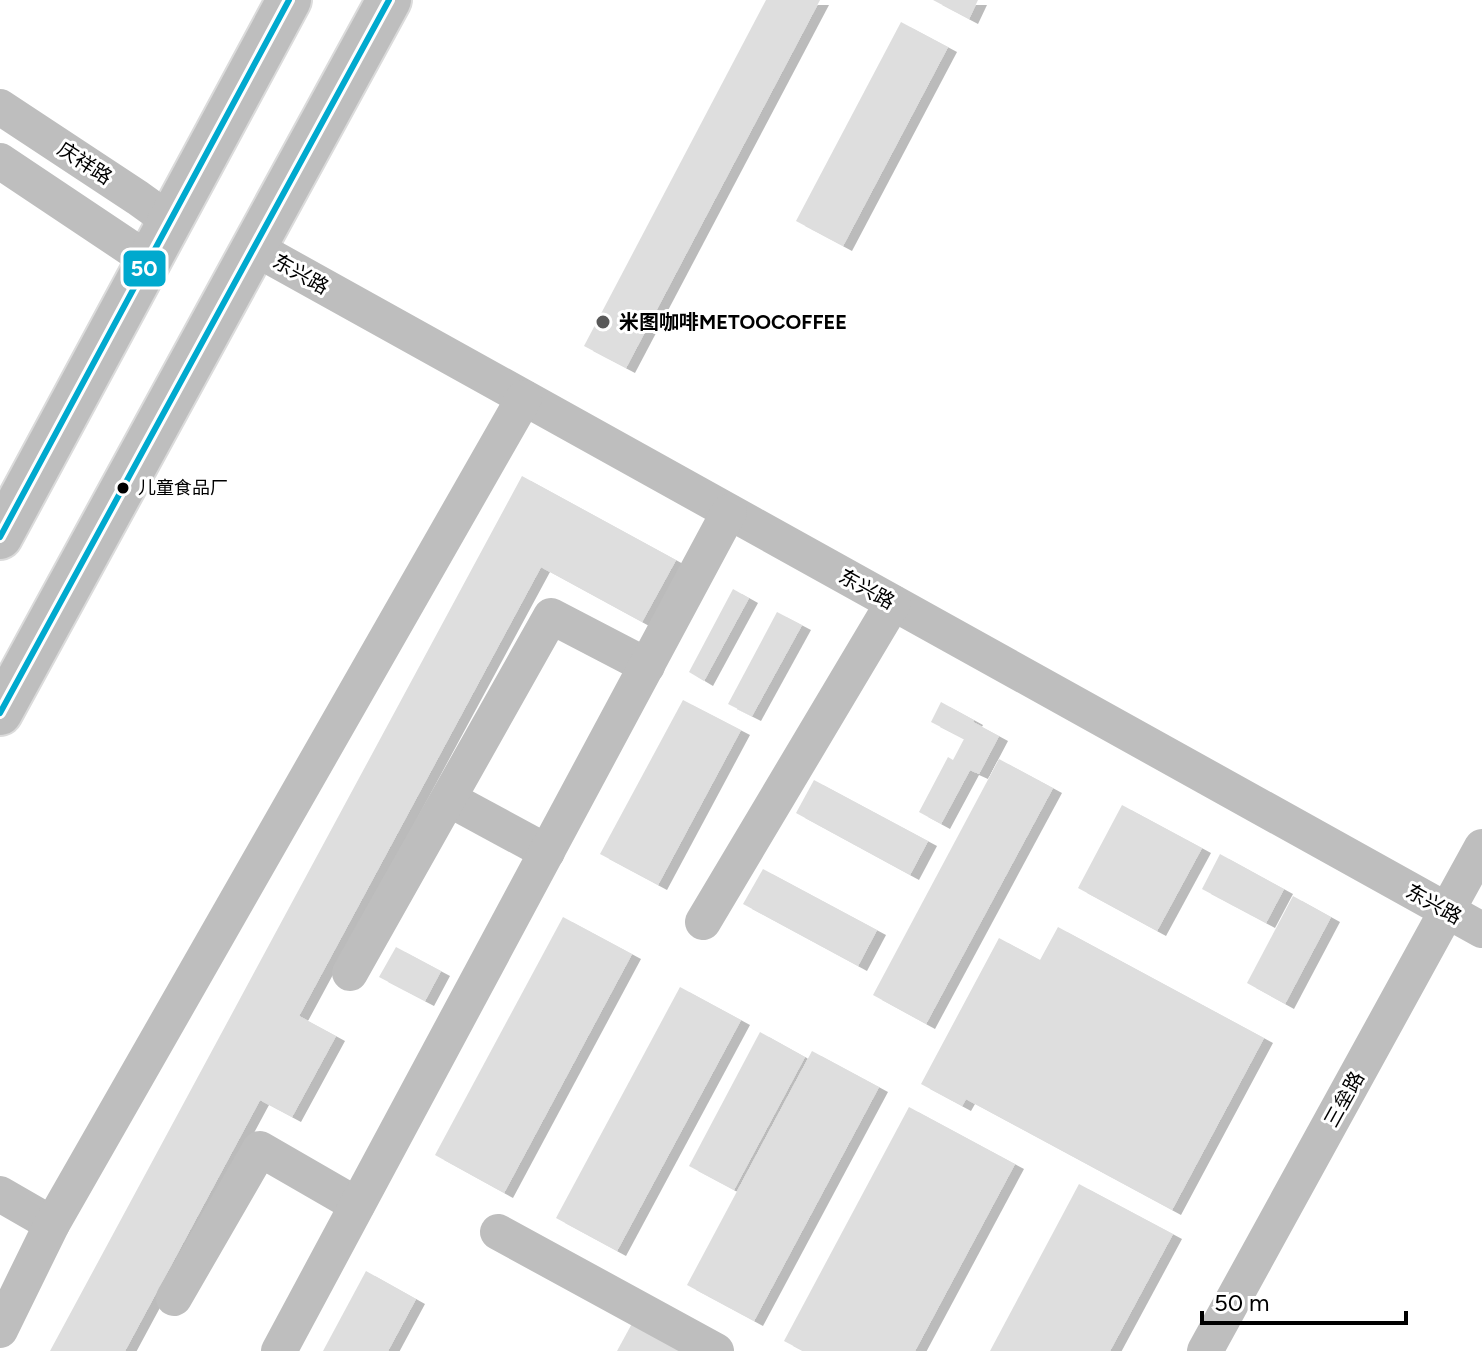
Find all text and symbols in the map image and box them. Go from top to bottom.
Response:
street label: 庆祥路 [53,137,117,189]
line badge: 50 [122,249,167,288]
street label: 东兴路 [269,249,333,299]
text: 50 [130,255,158,282]
place label: 米图咖啡METOOCOFFEE [619,310,847,334]
marker: 米图咖啡METOOCOFFEE [594,313,612,331]
place label: 儿童食品厂 [138,477,228,499]
marker: 儿童食品厂 [115,480,131,496]
street label: 东兴路 [835,564,899,614]
street label: 东兴路 [1402,879,1466,929]
street label: 三垒路 [1319,1067,1369,1131]
scale bar [1202,1275,1406,1325]
text: 50 m [1214,1288,1270,1317]

